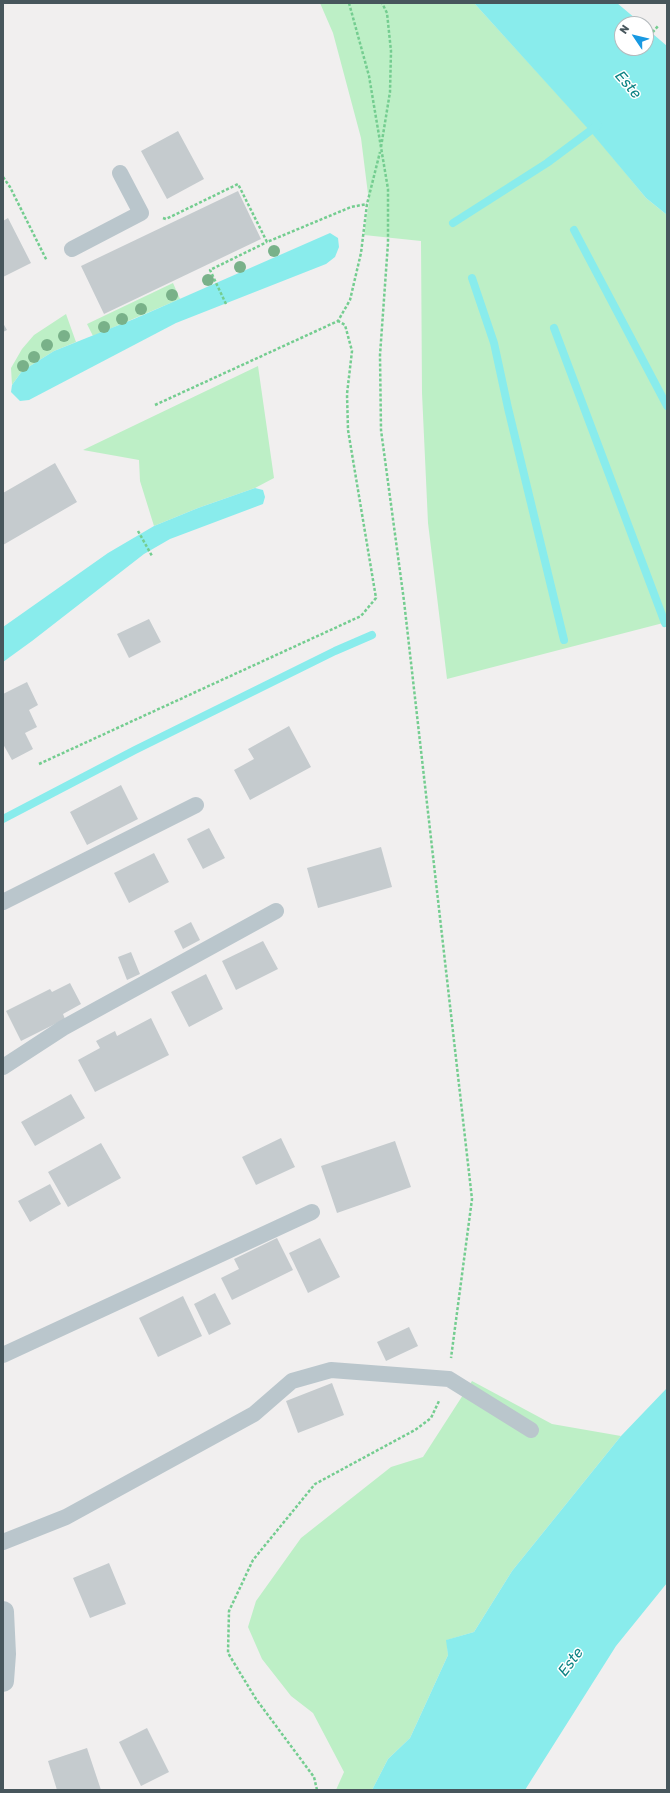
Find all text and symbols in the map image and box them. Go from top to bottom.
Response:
north arrow [614,16,654,56]
text: N [617,22,632,36]
water label: Este [611,67,645,103]
water label: Este [555,1644,587,1680]

